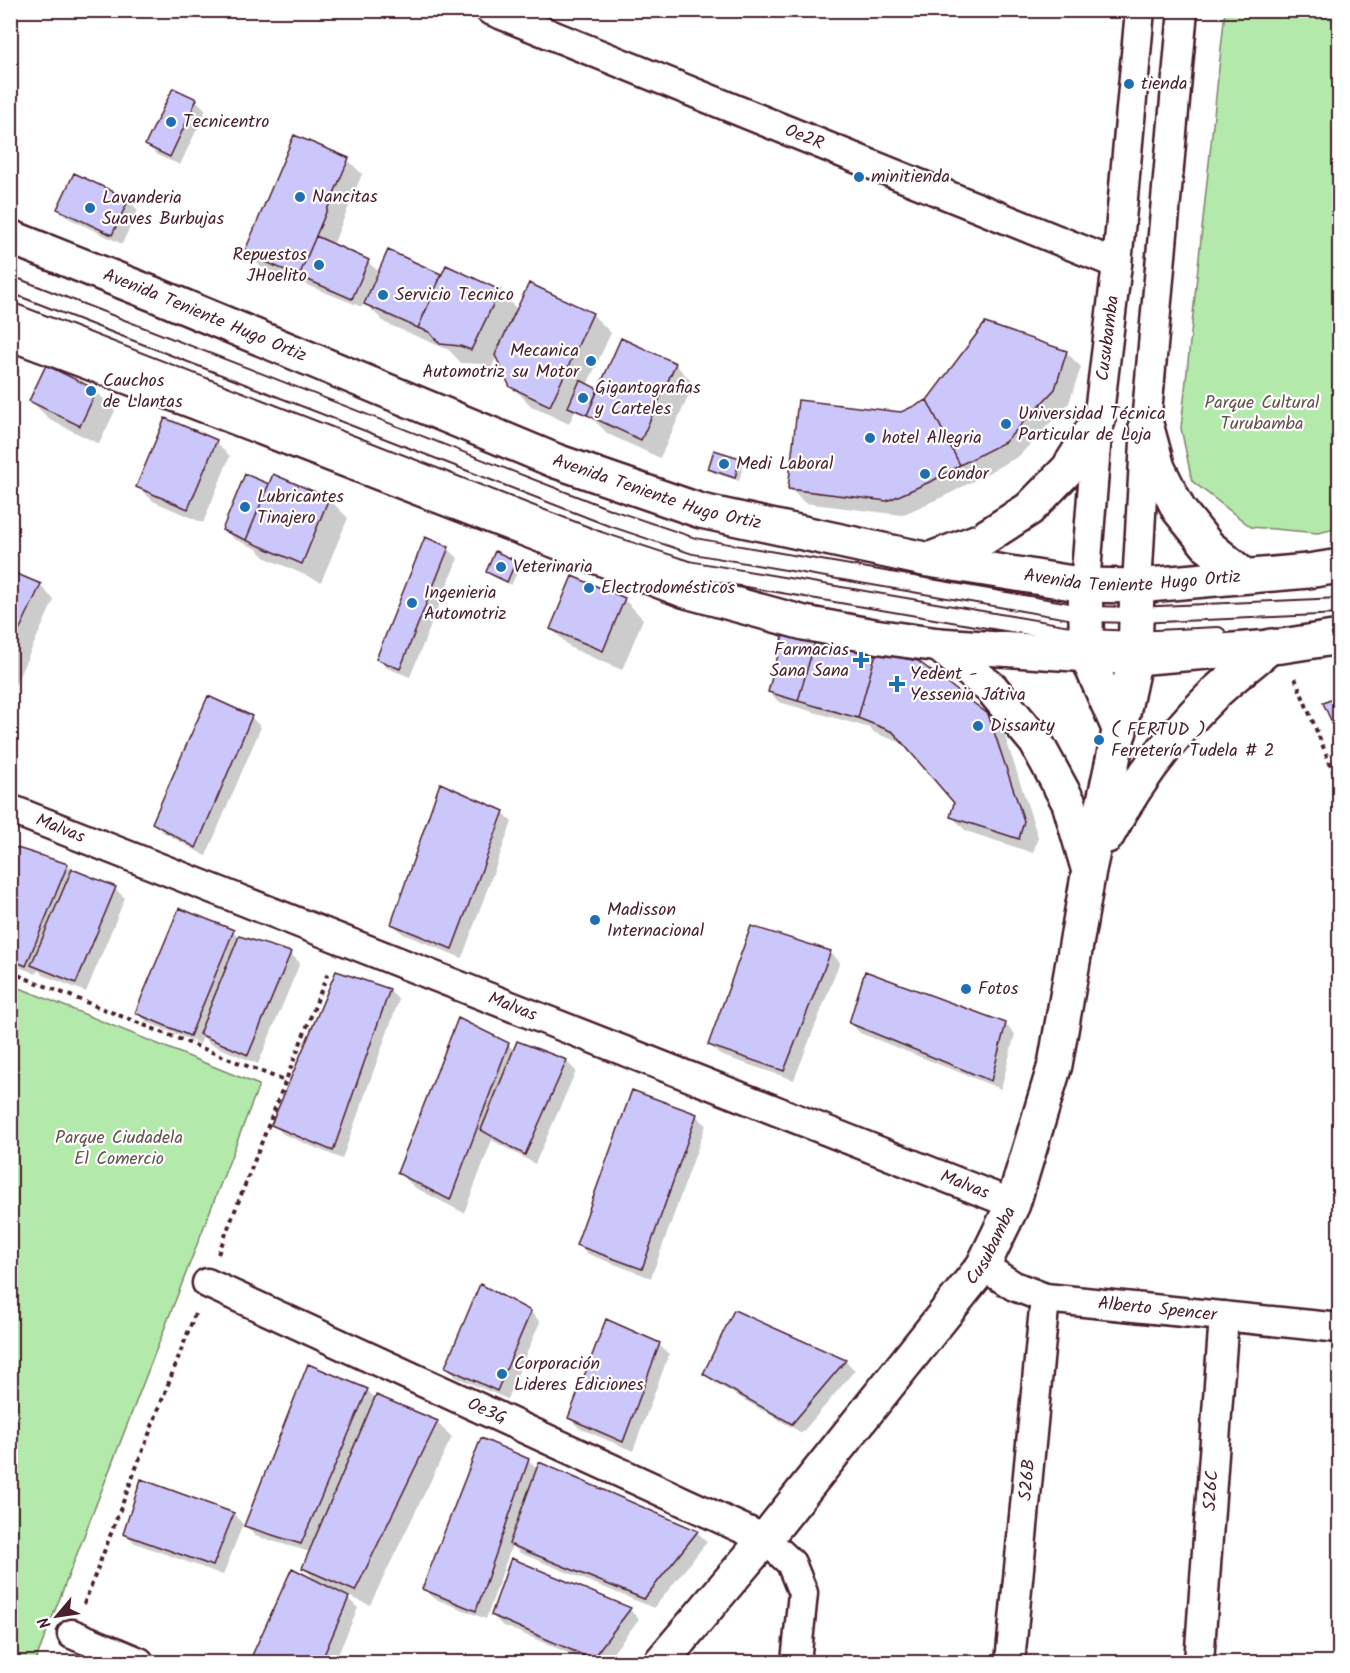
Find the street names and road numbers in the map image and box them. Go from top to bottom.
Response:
street label: Oe2R [780,116,828,158]
street label: Avenida Teniente Hugo Ortiz [99,261,311,370]
street label: Cusubamba [1088,294,1128,383]
street label: Avenida Teniente Hugo Ortiz [548,446,764,538]
street label: Avenida Teniente Hugo Ortiz [1022,561,1242,601]
street label: Malvas [31,806,90,852]
street label: Malvas [483,984,542,1030]
street label: Malvas [936,1162,994,1208]
street label: Cusubamba [958,1202,1024,1292]
street label: Alberto Spencer [1097,1289,1219,1330]
street label: Oe3G [463,1390,511,1433]
street label: S26B [1011,1458,1044,1502]
street label: S26C [1195,1469,1227,1512]

